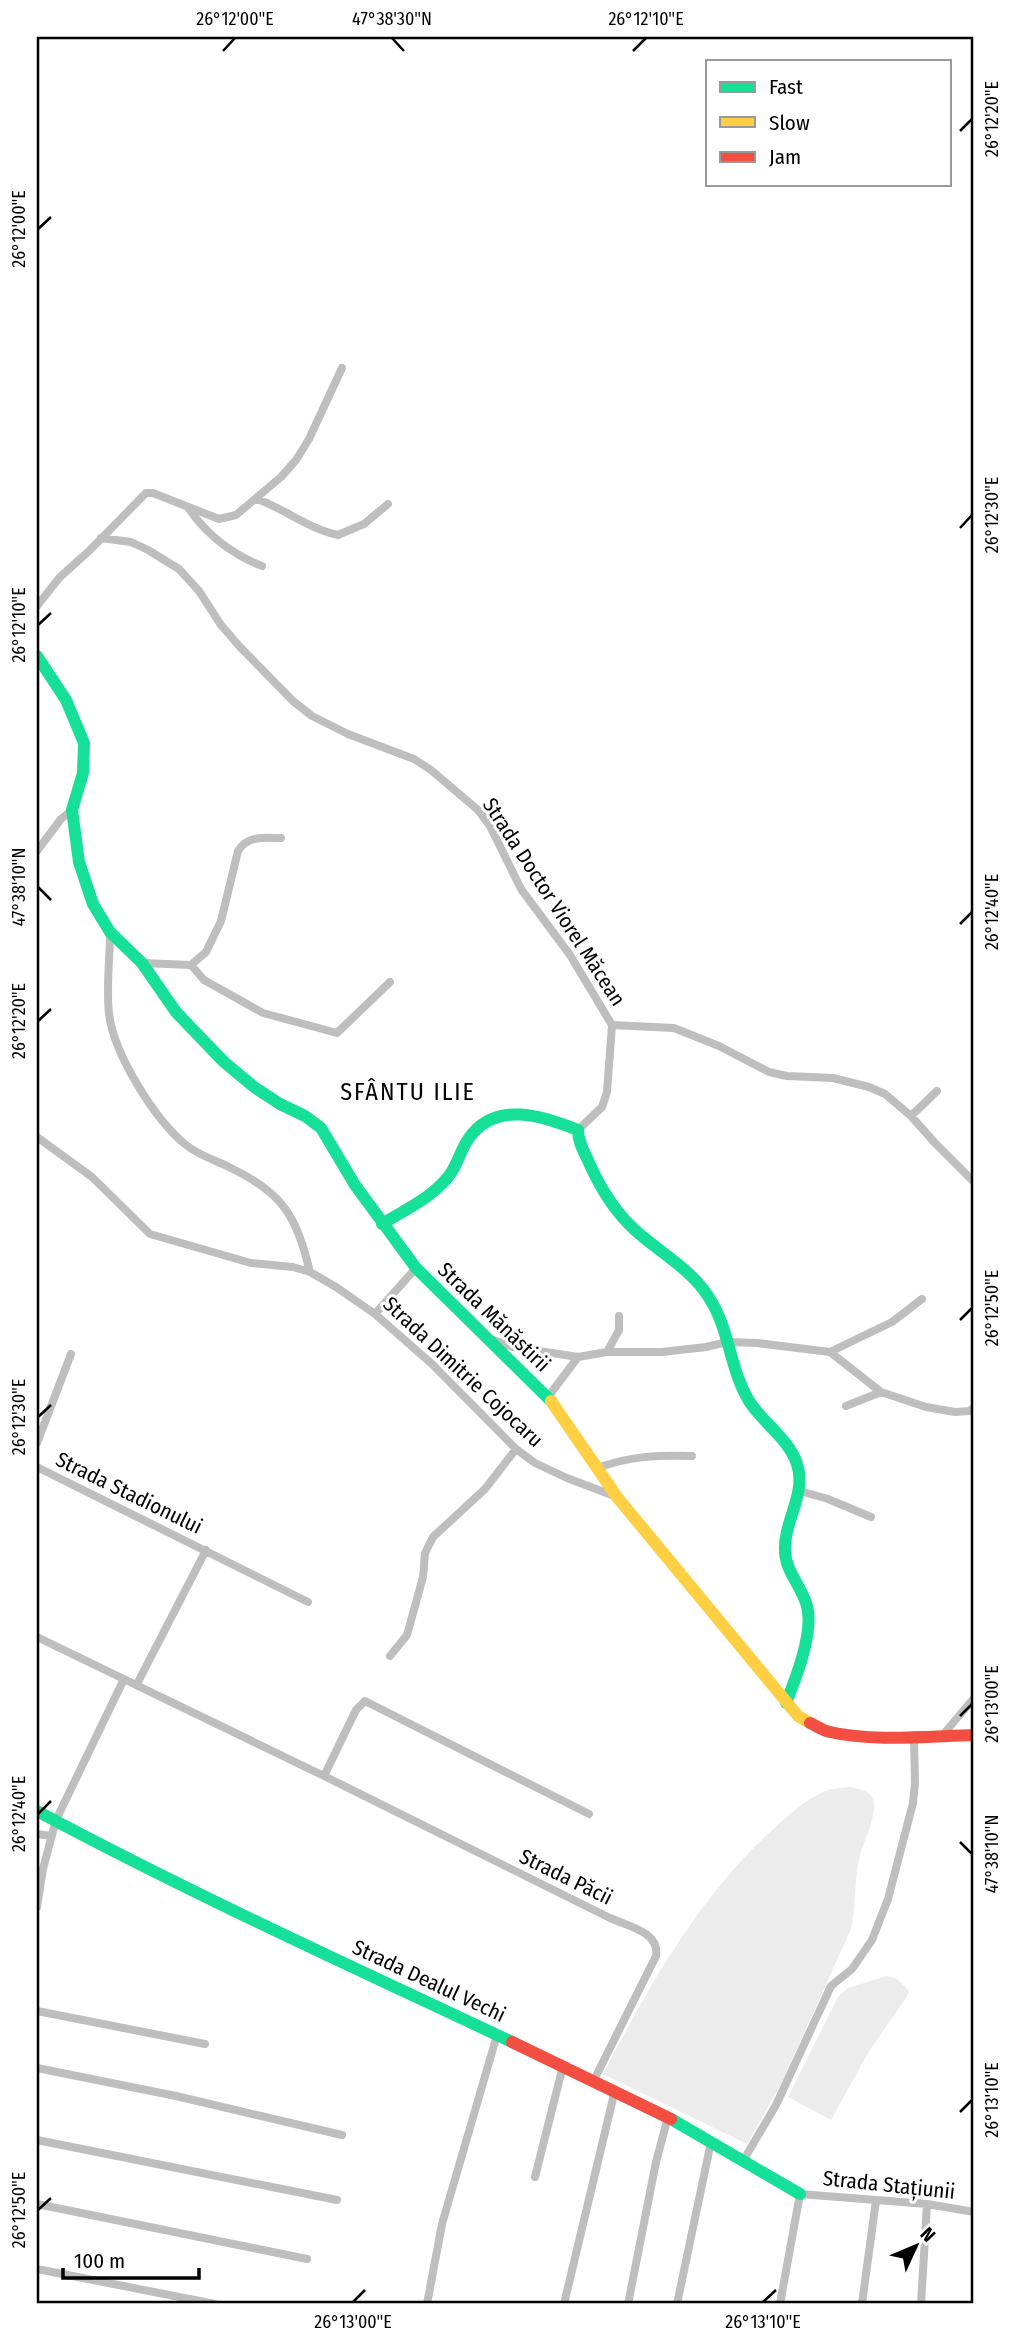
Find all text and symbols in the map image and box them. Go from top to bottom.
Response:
text: 26°12'00"E [196,8,274,30]
text: 47°38'30"N [352,8,432,30]
text: 26°12'10"E [608,8,684,30]
legend [706,60,951,186]
text: Fast [769,74,803,100]
text: 26°12'20"E [981,81,1003,157]
text: Slow [769,110,810,136]
text: Jam [769,144,801,170]
text: 26°12'00"E [8,190,30,268]
text: 26°12'30"E [981,477,1003,553]
text: 26°12'10"E [8,587,30,663]
street label: Strada Doctor Viorel Măcean [477,793,631,1011]
text: 47°38'10"N [8,848,30,926]
text: 26°12'40"E [981,874,1003,950]
text: 26°12'20"E [8,983,30,1059]
district label: SFÂNTU ILIE [340,1078,476,1106]
street label: Strada Mănăstirii [432,1257,556,1377]
text: 26°12'50"E [981,1270,1003,1346]
street label: Strada Dimitrie Cojocaru [378,1291,548,1453]
text: 26°12'30"E [8,1379,30,1455]
street label: Strada Stadionului [52,1446,206,1540]
text: 26°13'00"E [981,1665,1003,1743]
text: 26°12'40"E [8,1776,30,1852]
text: 47°38'10"N [981,1815,1003,1893]
street label: Strada Păcii [515,1843,617,1911]
street label: Strada Dealul Vechi [348,1934,510,2028]
text: 26°13'10"E [981,2062,1003,2138]
street label: Strada Stațiunii [822,2165,956,2205]
text: 26°12'50"E [8,2172,30,2248]
north arrow [881,2212,951,2282]
text: N [916,2222,940,2247]
scale bar [63,2236,200,2280]
text: 100 m [74,2248,125,2274]
text: 26°13'00"E [314,2311,392,2333]
text: 26°13'10"E [725,2311,801,2333]

